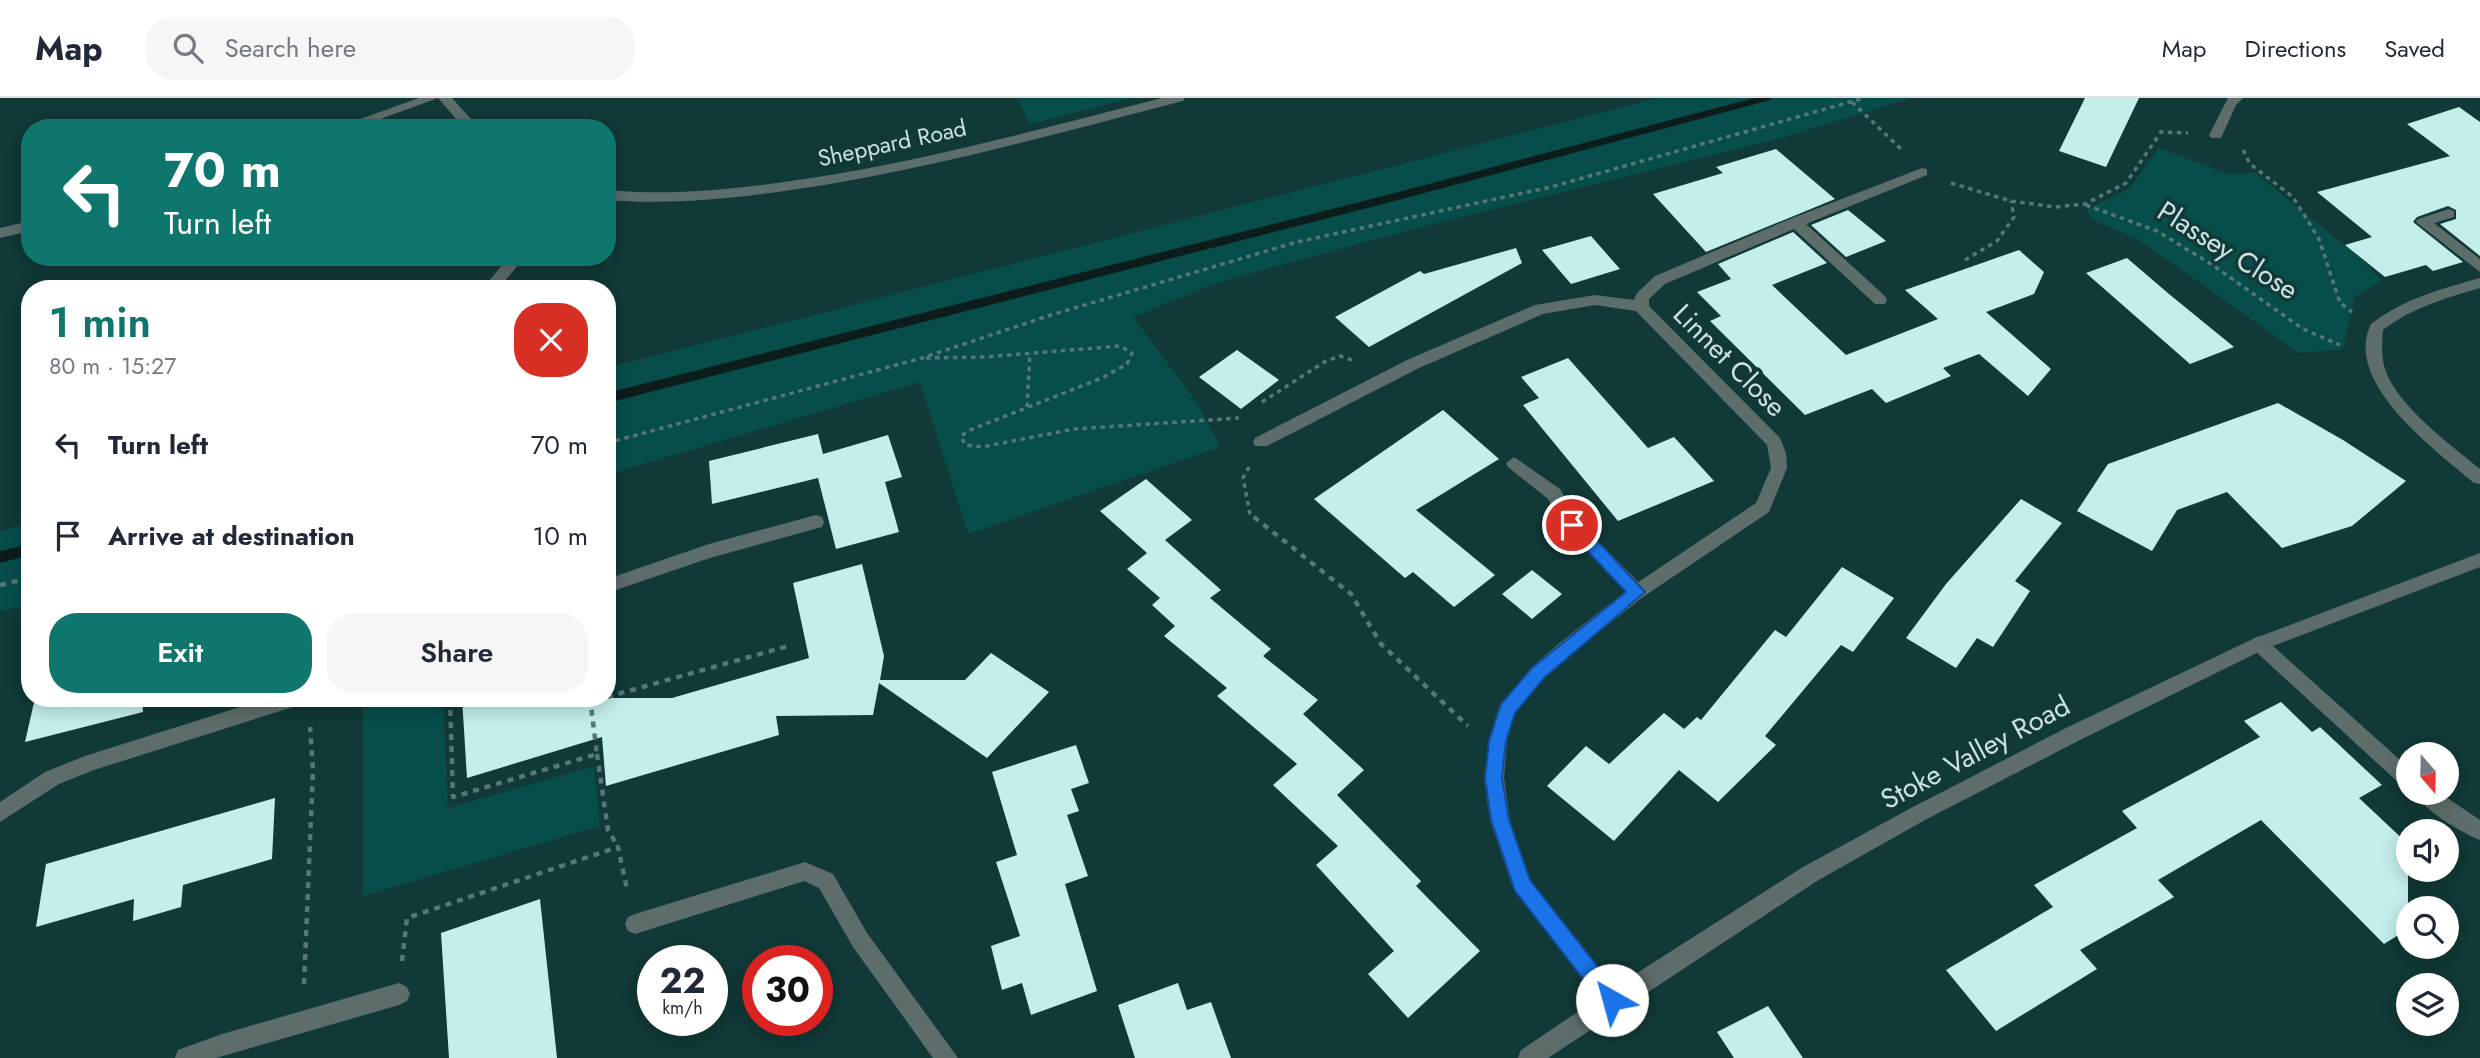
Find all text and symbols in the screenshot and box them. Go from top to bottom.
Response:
search box [145,17,635,80]
text: Map [35,25,103,72]
icon: search [169,29,207,67]
text: Search here [225,29,356,67]
text: Map [2162,31,2207,66]
text: Directions [2245,31,2346,66]
text: Saved [2384,31,2445,66]
street label: Sheppard Road [814,111,970,175]
text: 70 m [164,135,281,205]
icon: left [49,147,140,238]
street label: Plassey Close [2149,191,2306,310]
text: Turn left [164,200,271,246]
text: 1 min [49,292,151,353]
street label: Linnet Close [1664,294,1796,426]
button: close [514,303,588,377]
text: 80 m · 15:27 [49,349,176,383]
icon: left [49,426,87,464]
text: Turn left [108,426,208,464]
text: 70 m [531,426,588,464]
pin [1542,495,1602,555]
icon: arrive [1553,506,1591,544]
icon: arrive [49,517,87,555]
text: Arrive at destination [108,517,355,555]
text: 10 m [533,517,588,555]
button: Exit [49,613,312,693]
button: Share [326,613,588,693]
street label: Stoke Valley Road [1873,685,2077,820]
north arrow [2396,742,2459,805]
map controls [2396,742,2459,1036]
button: sound [2396,819,2459,882]
button: search [2396,896,2459,959]
speed limit sign: 30 [742,945,833,1036]
text: 22 [660,956,705,1006]
position arrow [1575,963,1649,1037]
button: layers [2396,973,2459,1036]
text: km/h [662,995,703,1021]

